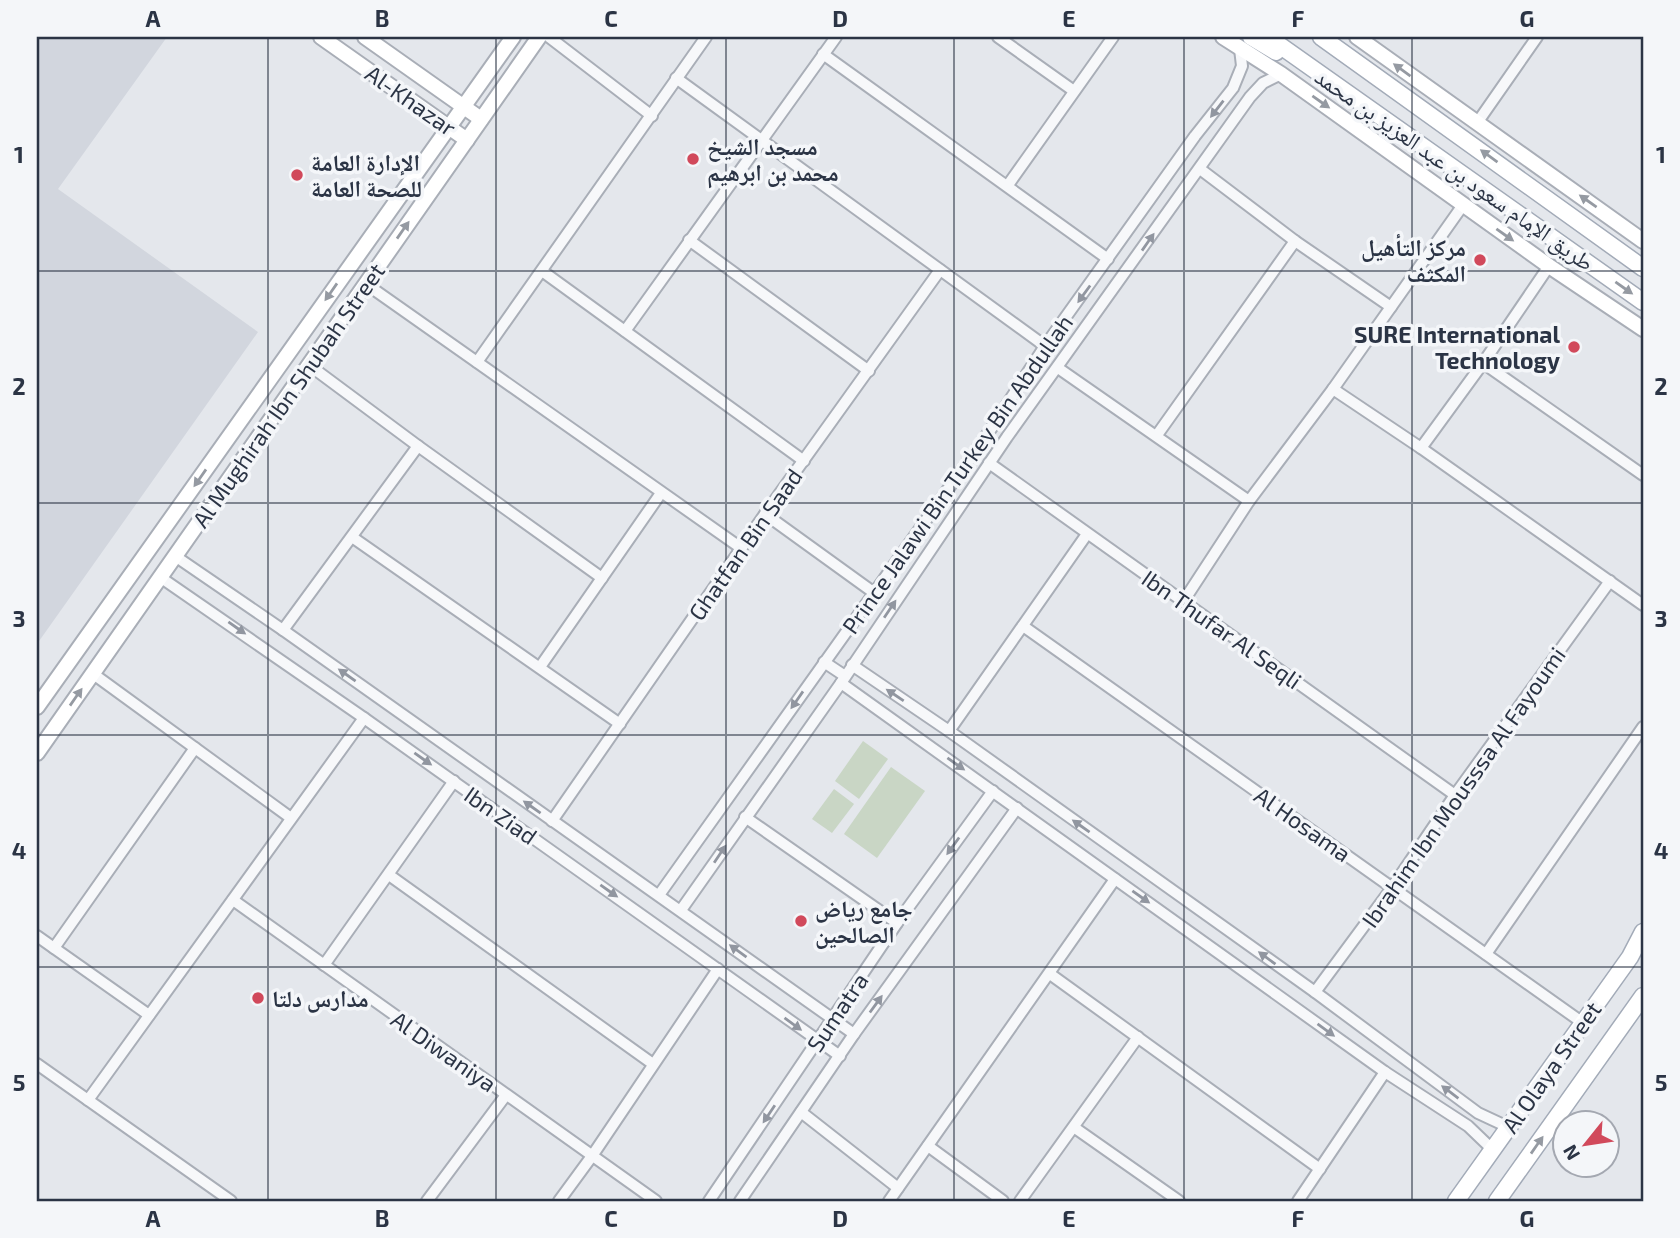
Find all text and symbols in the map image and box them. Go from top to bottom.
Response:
text: A [145,4,161,32]
text: B [375,4,389,32]
text: C [604,4,618,32]
text: D [832,4,848,32]
text: E [1062,4,1076,32]
text: F [1292,4,1305,32]
text: G [1520,4,1534,32]
street label: Al-Khazar [360,59,462,141]
street label: طريق الإمام سعود بن عبد العزيز بن محمد [1308,62,1600,279]
one-way arrow [1393,63,1411,77]
one-way arrow [1312,95,1330,109]
one-way arrow [1209,100,1224,118]
place label: مسجد الشيخ محمد بن ابرهيم [707,132,839,189]
text: 1 [14,140,24,168]
text: 1 [1656,140,1666,168]
place label: الإدارة العامة للصحة العامة [311,148,422,202]
one-way arrow [1480,149,1498,163]
marker: مسجد الشيخ محمد بن ابرهيم [685,151,701,167]
marker: الإدارة العامة للصحة العامة [289,167,305,183]
one-way arrow [1579,194,1597,208]
one-way arrow [396,221,410,239]
one-way arrow [1496,228,1514,242]
one-way arrow [1141,233,1155,251]
place label: مركز التأهيل المكثف [1361,233,1466,287]
marker: مركز التأهيل المكثف [1472,252,1488,268]
street label: Al Mughirah Ibn Shubah Street [186,257,390,533]
one-way arrow [1615,281,1633,295]
one-way arrow [325,283,339,301]
one-way arrow [1077,285,1091,303]
street label: Prince Jalawi Bin Turkey Bin Abdullah [836,309,1078,639]
place label: SURE International Technology [1354,320,1560,374]
marker: SURE International Technology [1566,339,1582,355]
text: 2 [12,372,26,400]
text: 2 [1654,372,1668,400]
street label: Ghatfan Bin Saad [682,463,808,625]
one-way arrow [193,469,207,487]
street label: Ibn Thufar Al Seqli [1137,564,1307,694]
one-way arrow [883,600,897,618]
text: 3 [12,604,26,632]
text: 3 [1654,604,1668,632]
one-way arrow [228,621,246,635]
street label: Ibrahim Ibn Mousssa Al Fayoumi [1355,641,1571,933]
one-way arrow [338,668,356,682]
one-way arrow [69,688,83,706]
one-way arrow [886,688,904,702]
one-way arrow [790,691,804,709]
one-way arrow [414,752,432,766]
one-way arrow [947,757,965,771]
street label: Ibn Ziad [459,780,543,850]
street label: Al Hosama [1249,781,1357,867]
one-way arrow [523,800,541,814]
one-way arrow [1072,819,1090,833]
text: 4 [12,836,26,864]
text: 4 [1654,836,1668,864]
one-way arrow [946,837,960,855]
one-way arrow [713,845,727,863]
one-way arrow [600,884,618,898]
one-way arrow [1132,890,1150,904]
place label: جامع رياض الصالحين [815,894,913,949]
marker: جامع رياض الصالحين [793,913,809,929]
one-way arrow [730,944,748,959]
one-way arrow [1258,951,1276,965]
street label: Sumatra [800,967,874,1057]
place label: مدارس دلتا [272,984,369,1013]
marker: مدارس دلتا [250,990,266,1006]
one-way arrow [868,995,882,1013]
street label: Al Olaya Street [1495,996,1607,1138]
street label: Al Diwaniya [386,1005,502,1097]
one-way arrow [784,1017,802,1031]
one-way arrow [1317,1023,1335,1037]
text: 5 [13,1068,25,1096]
text: 5 [1655,1068,1667,1096]
one-way arrow [1441,1086,1459,1100]
one-way arrow [762,1104,775,1124]
north arrow [1550,1108,1620,1178]
one-way arrow [1529,1136,1543,1154]
text: N [1557,1141,1584,1164]
text: A [145,1204,161,1232]
text: B [375,1204,389,1232]
text: C [604,1204,618,1232]
text: D [832,1204,848,1232]
text: E [1062,1204,1076,1232]
text: F [1292,1204,1305,1232]
text: G [1520,1204,1534,1232]

